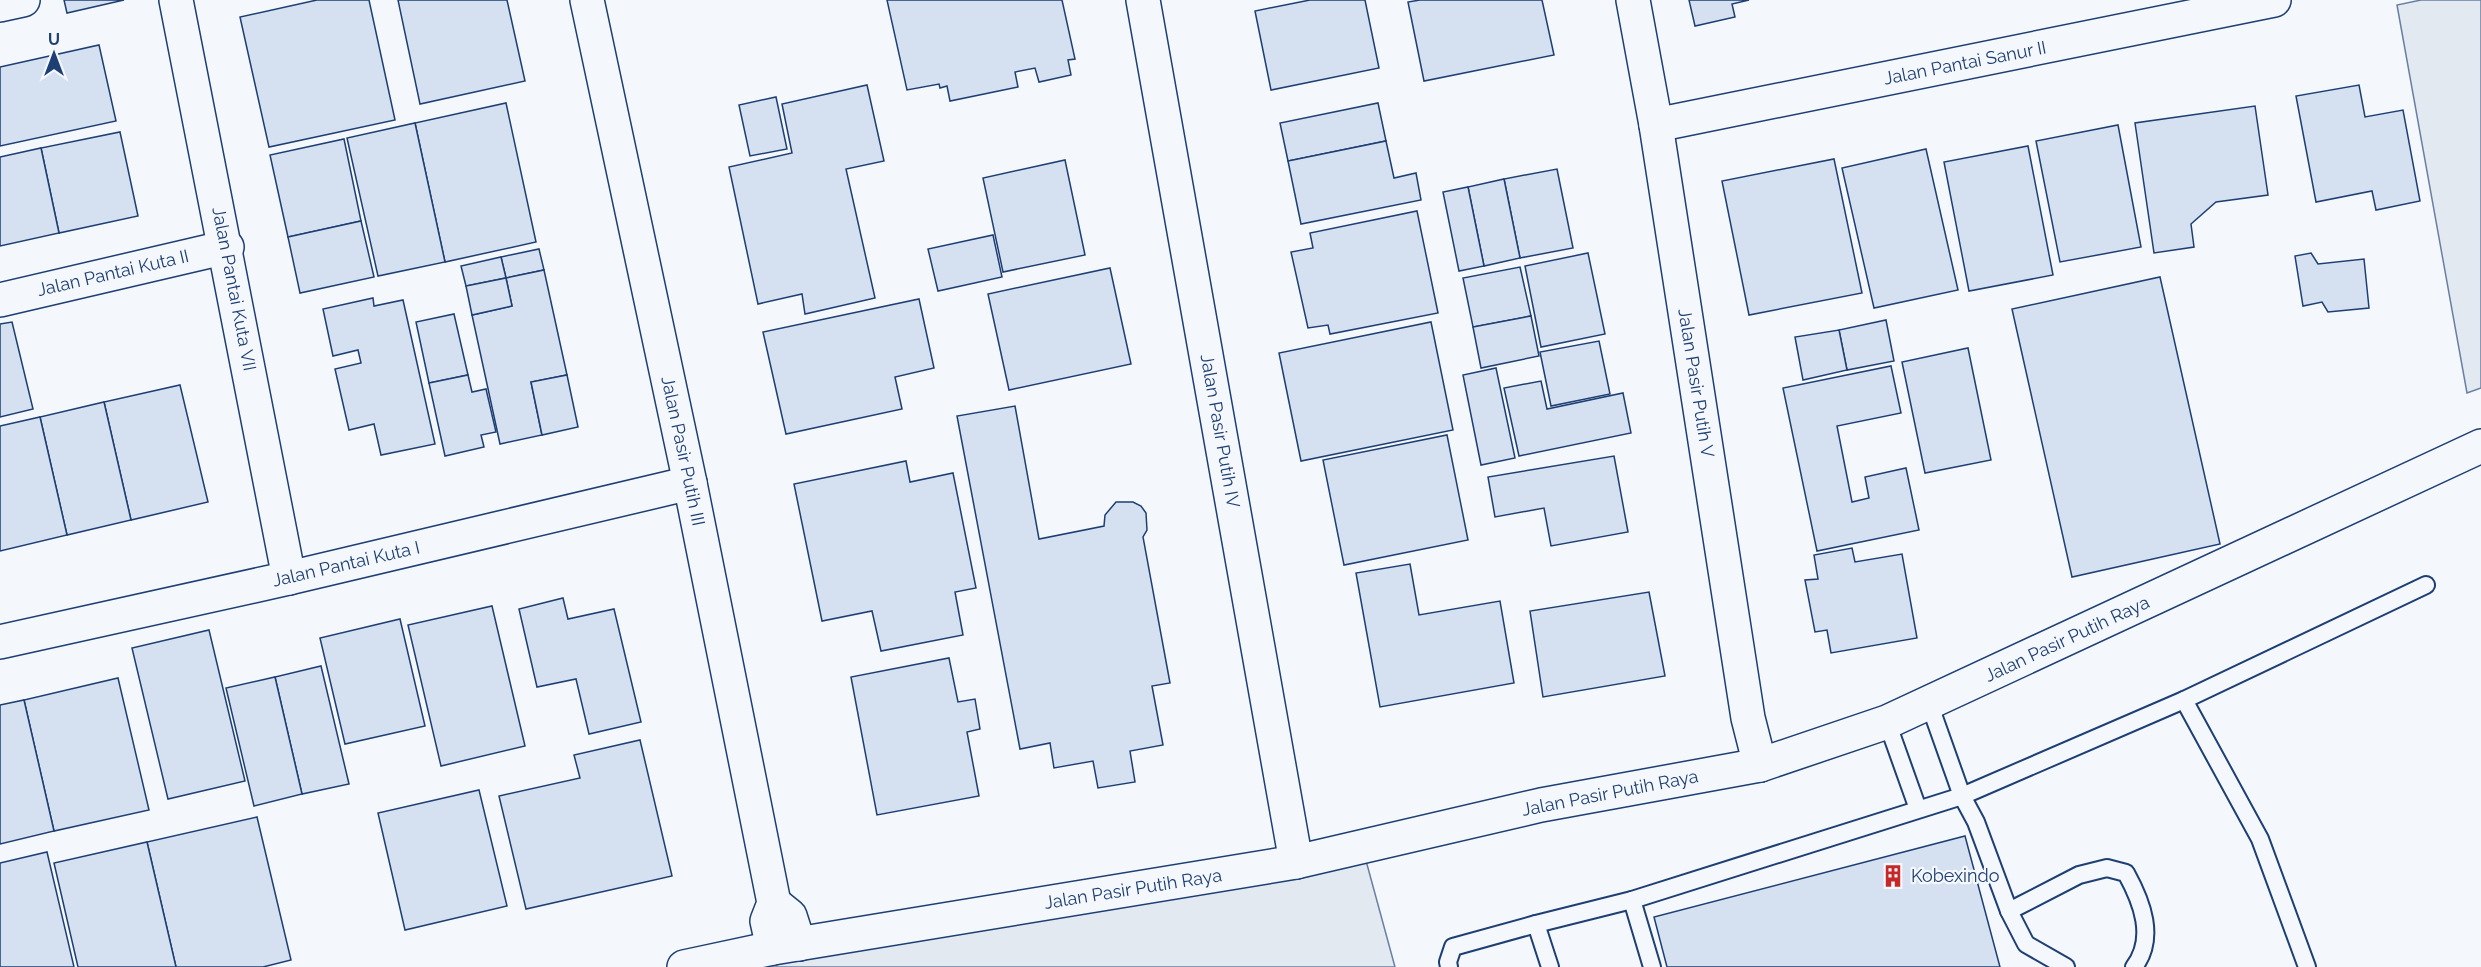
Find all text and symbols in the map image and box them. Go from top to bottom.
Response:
north arrow [24,24,84,84]
text: U [48,30,60,49]
street label: Jalan Pantai Sanur II [1882,36,2048,89]
street label: Jalan Pantai Kuta VII [208,205,261,373]
street label: Jalan Pantai Kuta II [35,245,191,300]
street label: Jalan Pasir Putih V [1674,307,1719,459]
street label: Jalan Pasir Putih IV [1197,352,1244,509]
street label: Jalan Pasir Putih III [657,374,710,528]
street label: Jalan Pantai Kuta I [270,536,422,591]
street label: Jalan Pasir Putih Raya [1981,591,2153,686]
street label: Jalan Pasir Putih Raya [1520,765,1700,820]
building icon: Kobexindo [1880,863,1906,889]
street label: Jalan Pasir Putih Raya [1043,864,1223,913]
place label: Kobexindo [1911,865,2000,886]

